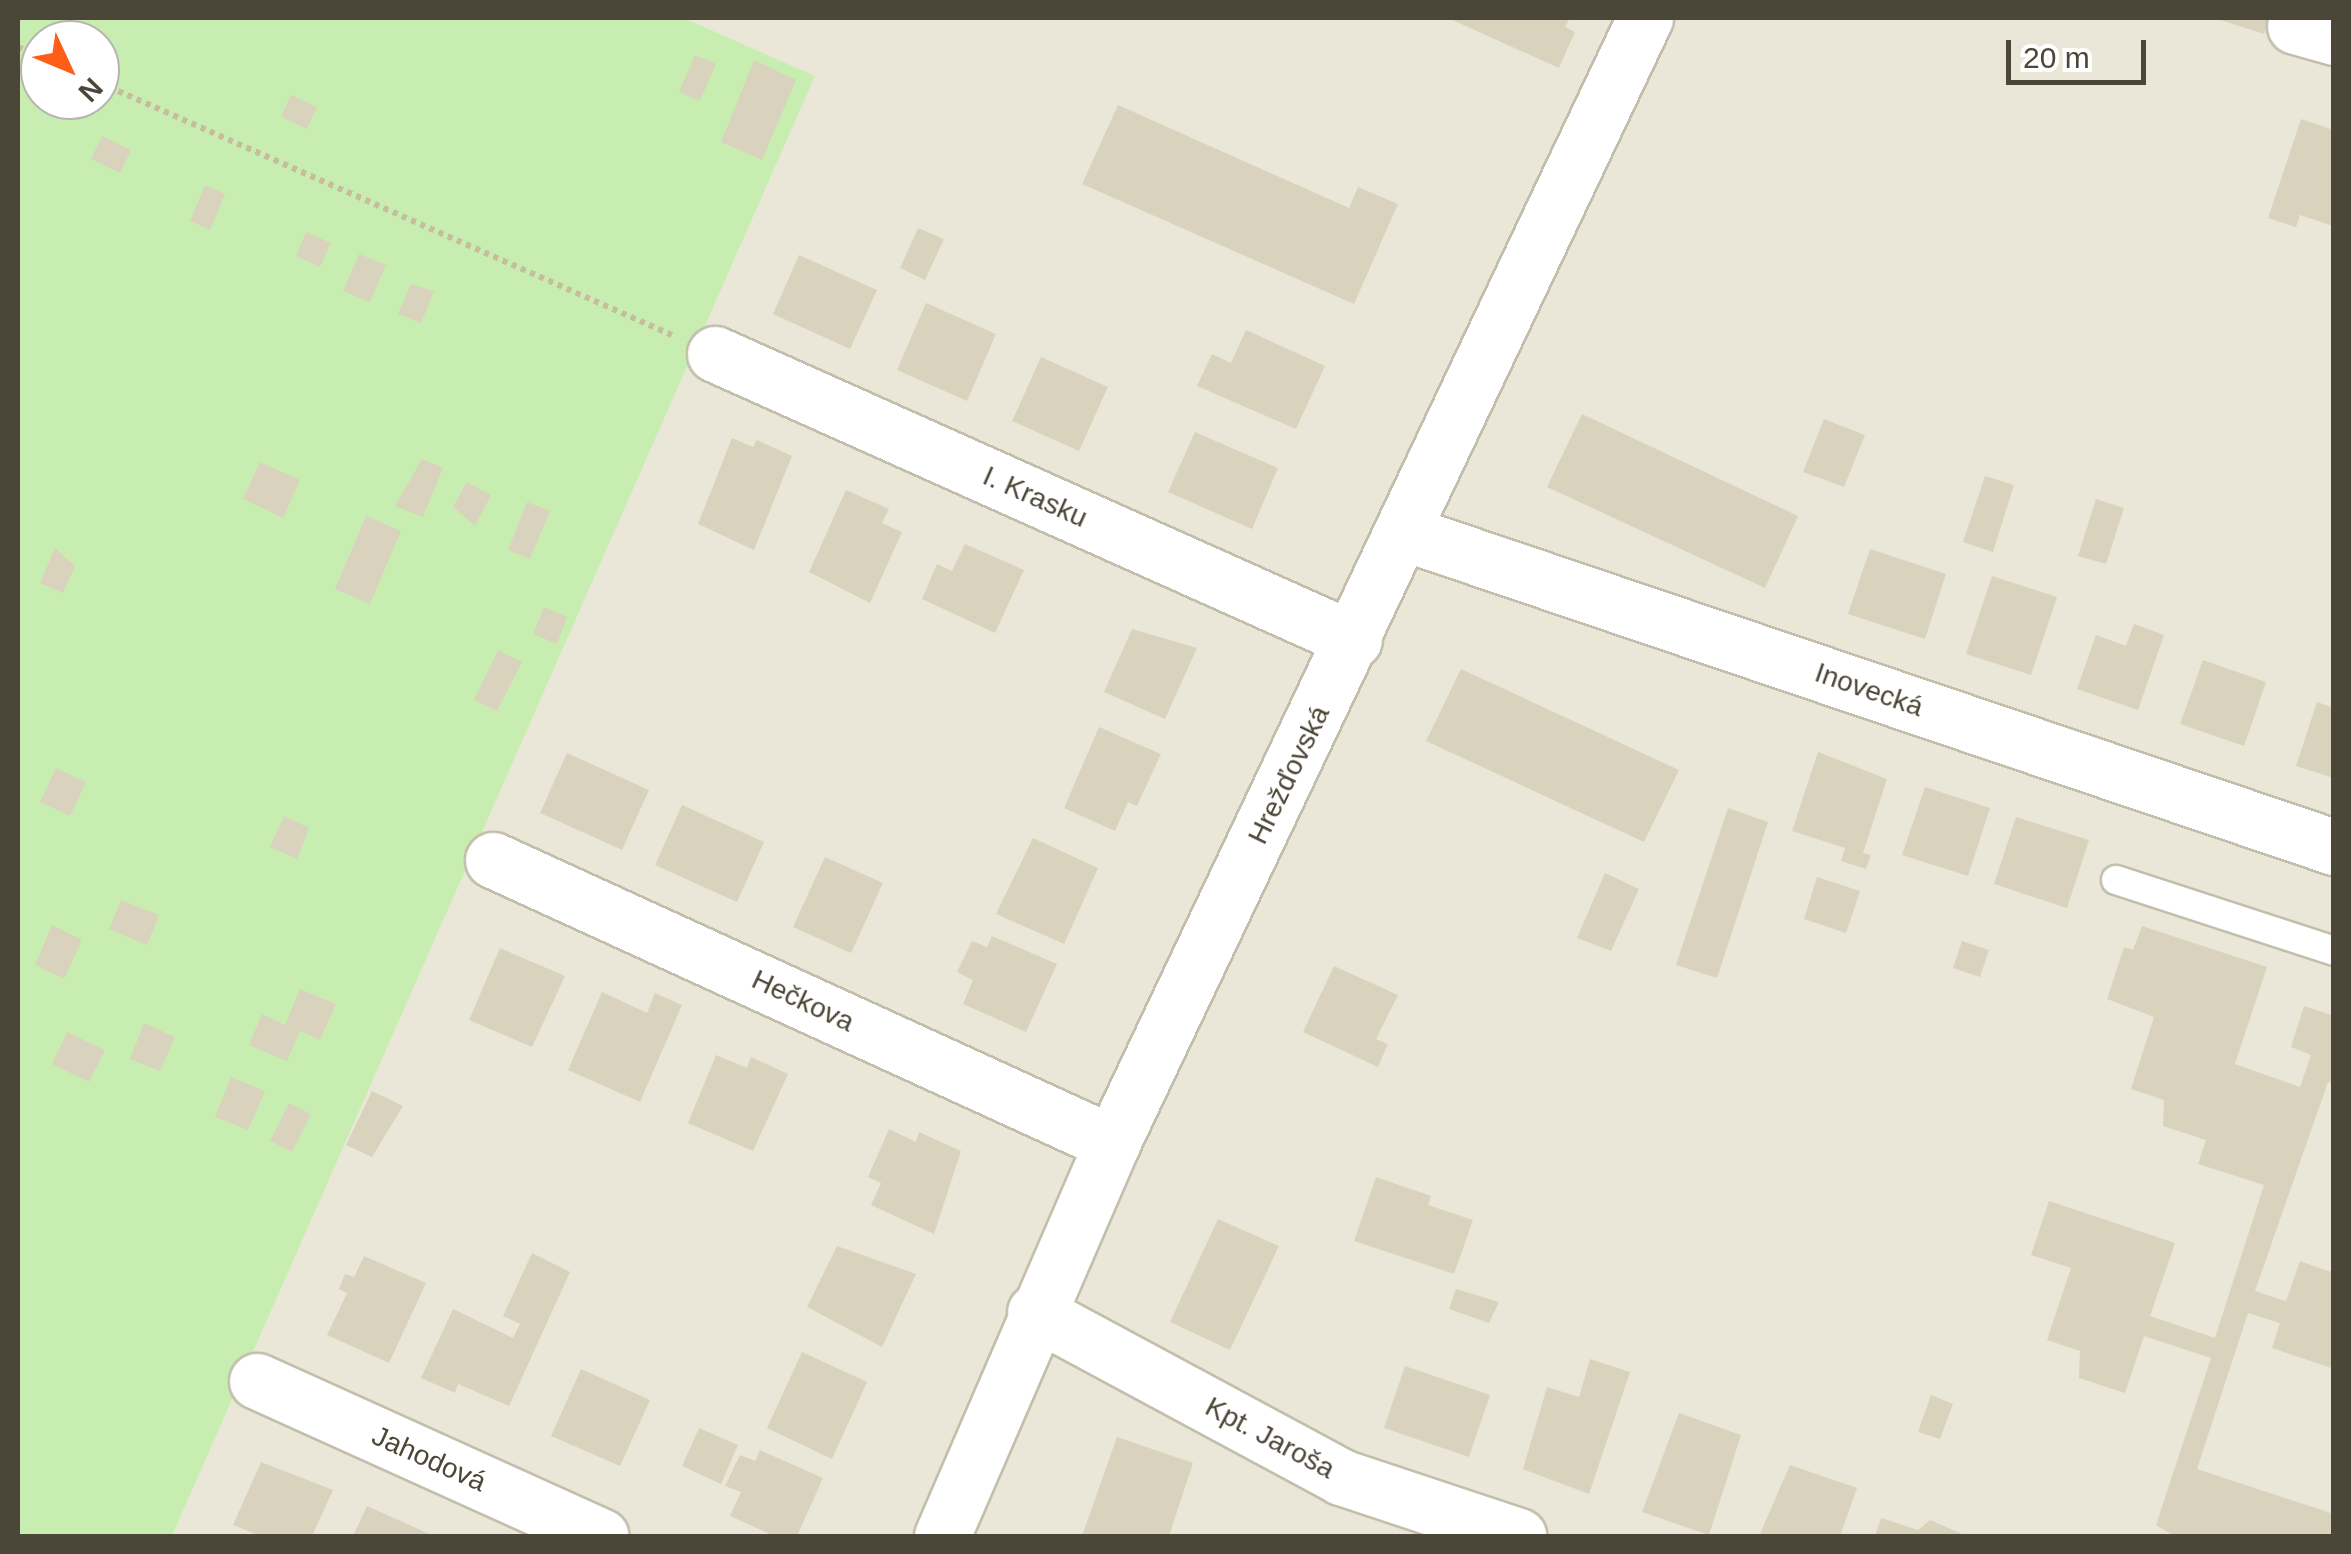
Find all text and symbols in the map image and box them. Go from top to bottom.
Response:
north arrow [20,20,120,120]
scale bar [2011,20,2151,82]
text: 20 m [2023,41,2090,74]
text: N [72,72,109,108]
street label: I. Krasku [978,459,1092,535]
street label: Inovecká [1811,656,1927,724]
street label: Hrežďovská [1241,700,1337,850]
street label: Hečkova [747,963,859,1039]
street label: Kpt. Jaroša [1200,1390,1340,1486]
street label: Jahodová [367,1419,491,1499]

